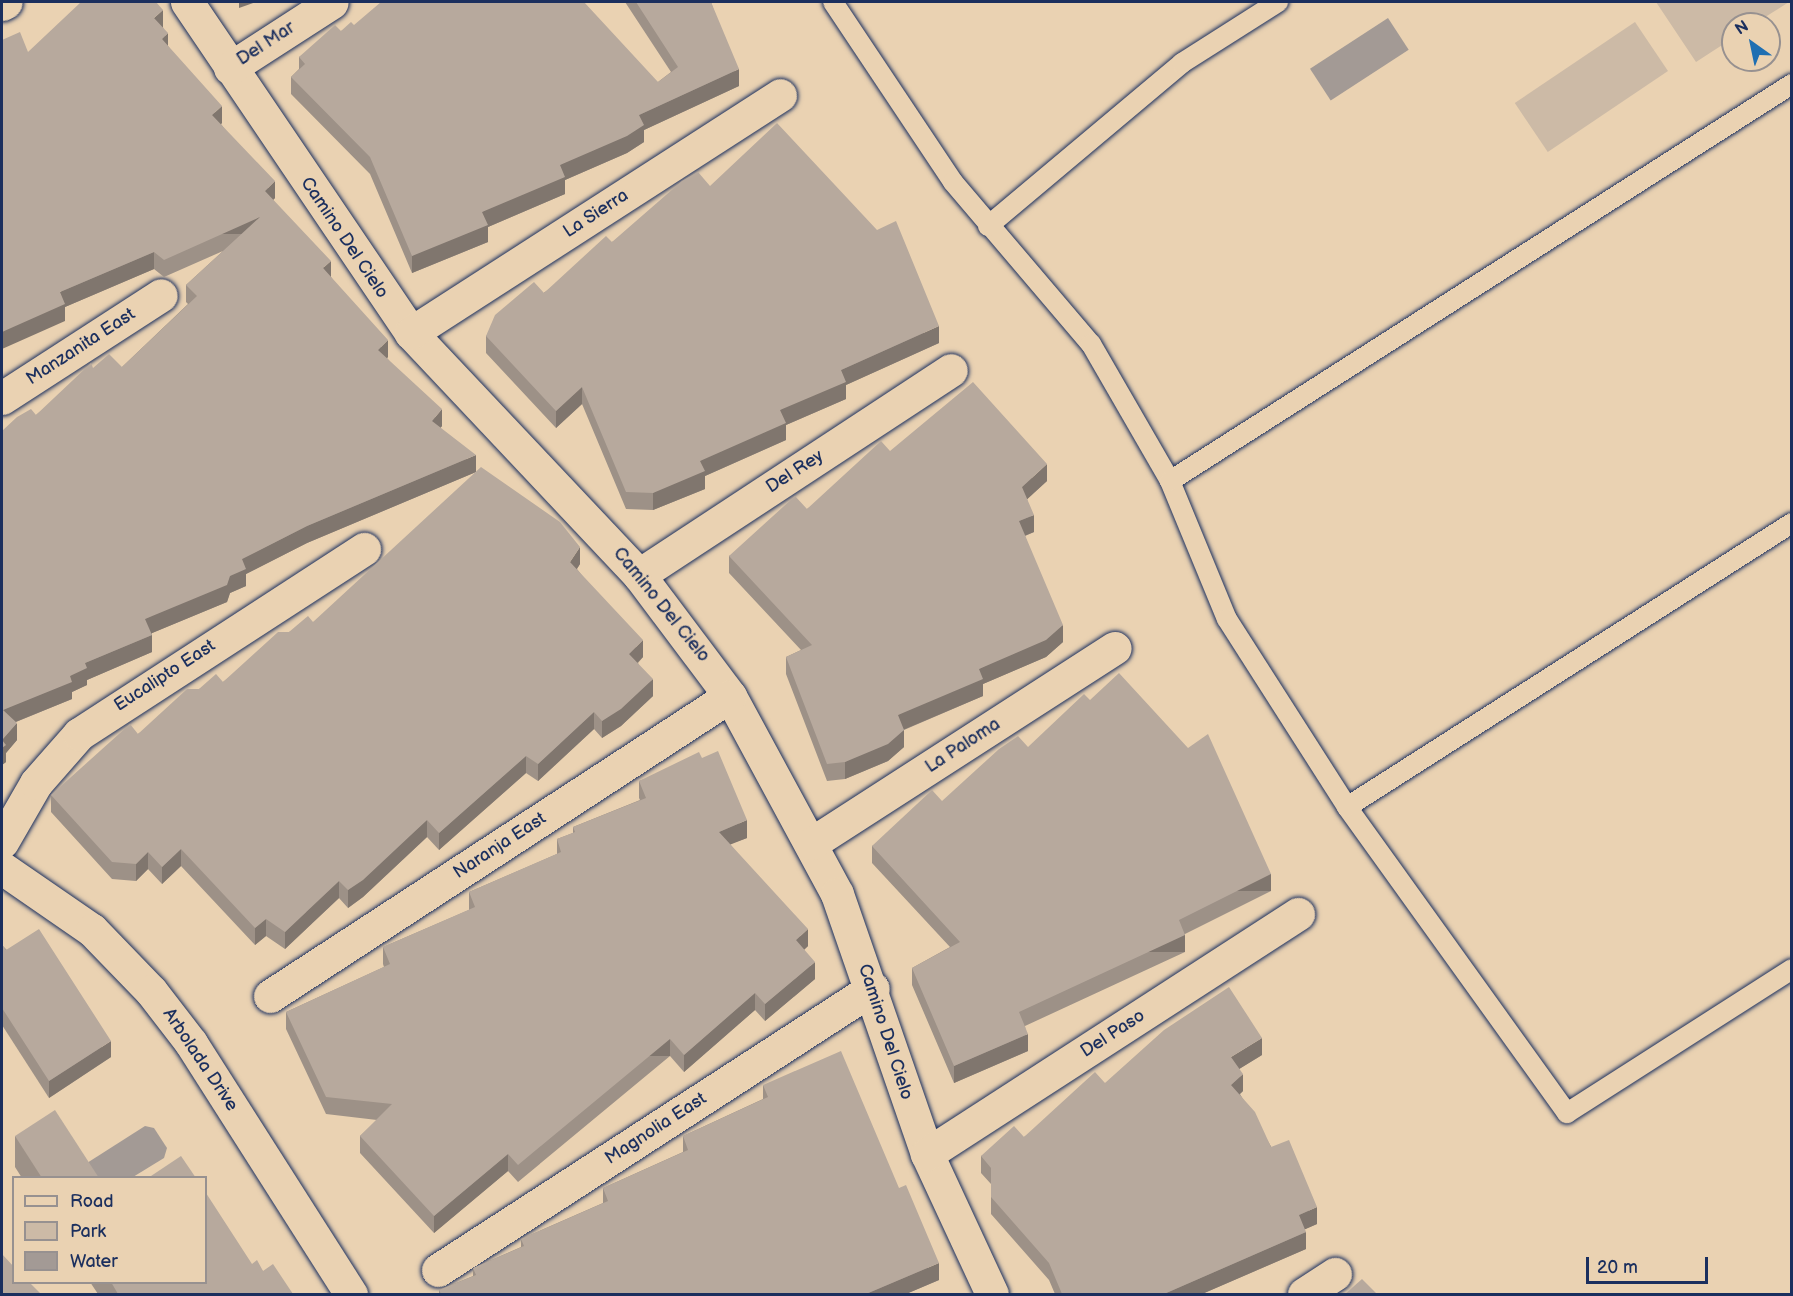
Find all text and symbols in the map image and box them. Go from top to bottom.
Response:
north arrow [1721,12,1781,72]
street label: Del Mar [233,17,299,71]
text: N [1732,17,1752,39]
street label: Camino Del Cielo [295,173,393,303]
street label: La Sierra [559,185,633,243]
street label: Manzanita East [23,304,139,390]
street label: Del Rey [762,446,828,498]
street label: Camino Del Cielo [608,543,714,667]
street label: Eucalipto East [110,635,220,717]
street label: La Paloma [922,714,1004,778]
street label: Naranja East [450,808,550,884]
street label: Camino Del Cielo [853,961,917,1103]
street label: Arbolada Drive [158,1004,242,1116]
street label: Del Paso [1077,1005,1149,1063]
street label: Magnolia East [601,1088,711,1170]
legend [12,1176,207,1284]
text: Road [70,1191,114,1212]
text: Park [70,1221,106,1242]
scale bar [1589,1245,1710,1283]
text: Water [70,1251,118,1272]
text: 20 m [1597,1257,1638,1278]

